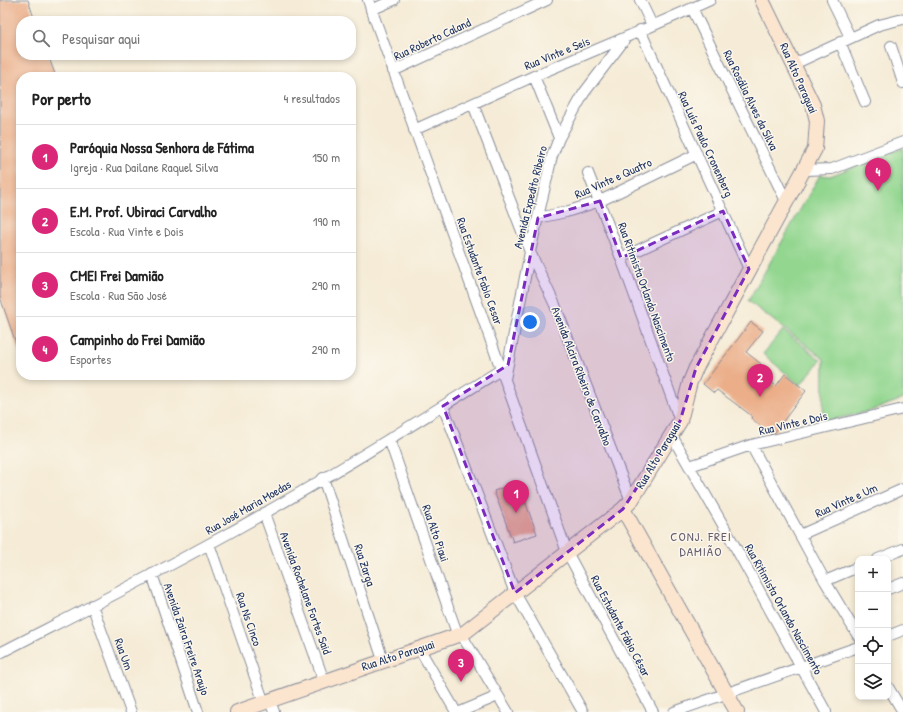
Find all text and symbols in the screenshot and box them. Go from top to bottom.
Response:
street label: Rua Roberto Caland [391,14,474,64]
search box [16,16,356,60]
icon: search [30,27,52,49]
text: Pesquisar aqui [62,28,140,49]
street label: Rua Vinte e Seis [522,32,593,74]
street label: Rua Alto Paraguai [776,40,822,116]
street label: Rua Rosália Alves da Silva [719,47,783,153]
text: Por perto [32,87,91,110]
text: 4 resultados [283,89,340,107]
street label: Rua Luís Paulo Cronenberg [674,89,738,199]
text: Paróquia Nossa Senhora de Fátima [70,137,254,158]
street label: Avenida Expedito Ribeiro [509,144,551,250]
text: 1 [43,148,47,166]
text: 150 m [312,148,340,166]
street label: Rua Vinte e Quatro [572,153,654,203]
text: Igreja · Rua Dailane Raquel Silva [70,158,218,176]
pin: 4 [865,158,891,191]
text: E.M. Prof. Ubiraci Carvalho [70,201,217,222]
text: 2 [42,212,48,230]
text: 190 m [313,212,340,230]
street label: Rua Estudante Fabio Cesar [453,215,507,327]
street label: Rua Ritimista Orlando Nascimento [614,220,680,364]
text: Escola · Rua Vinte e Dois [70,222,184,240]
text: CMEI Frei Damião [70,265,163,286]
text: 3 [42,276,48,294]
text: 290 m [311,276,340,294]
text: Escola · Rua São José [70,286,167,304]
street label: Avenida Alcira Ribeiro de Carvalho [548,304,616,448]
your location [520,312,540,332]
text: Campinho do Frei Damião [70,329,205,350]
text: 4 [43,340,47,358]
text: 290 m [311,340,340,358]
text: Esportes [70,350,111,368]
pin: 2 [747,364,773,397]
street label: Rua Vinte e Dois [757,407,829,439]
street label: Rua Alto Paraguai [631,418,685,492]
street label: Rua José Maria Moedas [202,475,294,538]
street label: Rua Vinte e Um [812,479,880,521]
pin: 1 [503,480,529,513]
street label: Rua Alto Piaui [418,502,454,564]
district label: CONJ. FREI DAMIÃO [670,527,732,560]
street label: Avenida Rochelane Fortes Said [276,529,336,657]
street label: Rua Ritimista Orlando Nascimento [741,541,827,678]
street label: Rua Zarga [350,542,380,588]
map controls [855,556,891,700]
button: + [855,556,891,592]
street label: Rua Estudante Fábio César [587,572,655,680]
street label: Avenida Zaira Freire Araujo [160,581,214,698]
street label: Rua Ns Cinco [232,590,266,648]
button: − [855,592,891,628]
button: locate [855,628,891,664]
street label: Rua Alto Paraguai [359,635,437,675]
street label: Rua Um [110,636,138,672]
pin: 3 [448,649,474,682]
button: layers [855,664,891,700]

